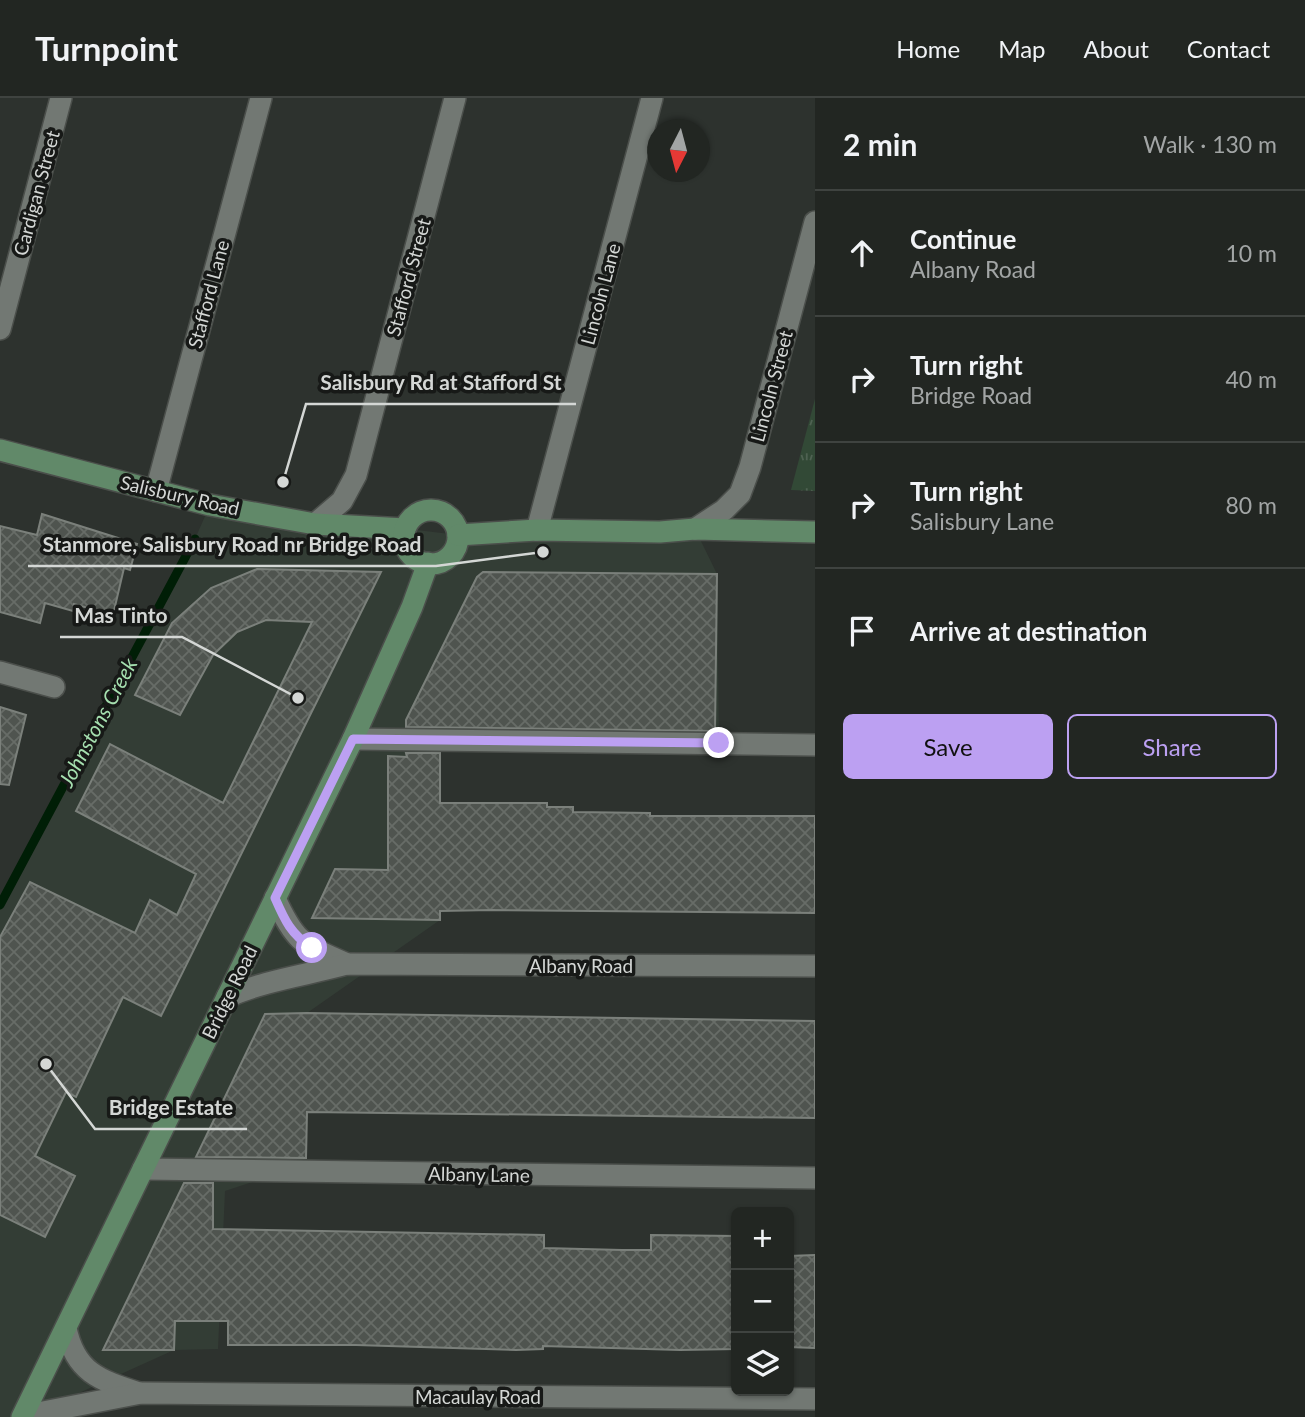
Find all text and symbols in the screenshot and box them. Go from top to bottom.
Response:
text: Turnpoint [35,28,178,68]
text: Home [896,34,960,63]
text: Map [998,34,1046,63]
text: About [1084,34,1149,63]
text: Contact [1187,34,1270,63]
north arrow [647,119,710,182]
text: 2 min [843,126,917,162]
street label: Cardigan Street [8,128,64,258]
text: Walk · 130 m [1143,130,1277,158]
street label: Stafford Street [381,215,435,339]
text: Continue [910,223,1016,255]
icon: ahead [843,234,881,272]
street label: Stafford Lane [183,237,233,351]
text: 10 m [1226,239,1277,267]
street label: Lincoln Lane [575,241,625,347]
text: Albany Road [910,255,1036,283]
street label: Lincoln Street [745,328,797,444]
text: Turn right [910,349,1023,381]
icon: right [843,360,881,398]
callout: Salisbury Rd at Stafford St [306,362,576,404]
text: 40 m [1226,365,1277,393]
text: Salisbury Rd at Stafford St [320,369,562,394]
text: Bridge Road [910,381,1032,409]
street label: Salisbury Road [118,470,242,520]
text: Turn right [910,475,1023,507]
icon: right [843,486,881,524]
text: 80 m [1226,491,1277,519]
text: Salisbury Lane [910,507,1054,535]
callout: Stanmore, Salisbury Road nr Bridge Road [28,524,436,566]
text: Stanmore, Salisbury Road nr Bridge Road [42,531,422,556]
callout: Mas Tinto [60,595,182,637]
text: Mas Tinto [74,602,168,627]
icon: arrive [843,612,881,650]
text: Arrive at destination [910,615,1147,647]
water label: Johnstons Creek [52,653,142,791]
button: Save [843,714,1053,779]
button: Share [1067,714,1277,779]
route end [703,727,734,758]
route start [296,932,327,963]
street label: Bridge Road [197,942,261,1042]
street label: Albany Road [529,954,633,977]
callout: Bridge Estate [95,1087,247,1129]
text: Bridge Estate [109,1094,233,1119]
street label: Albany Lane [428,1162,530,1186]
map controls [731,1207,794,1396]
button: + [731,1207,794,1270]
button: − [731,1270,794,1333]
button: layers [731,1333,794,1396]
street label: Macaulay Road [415,1385,541,1408]

